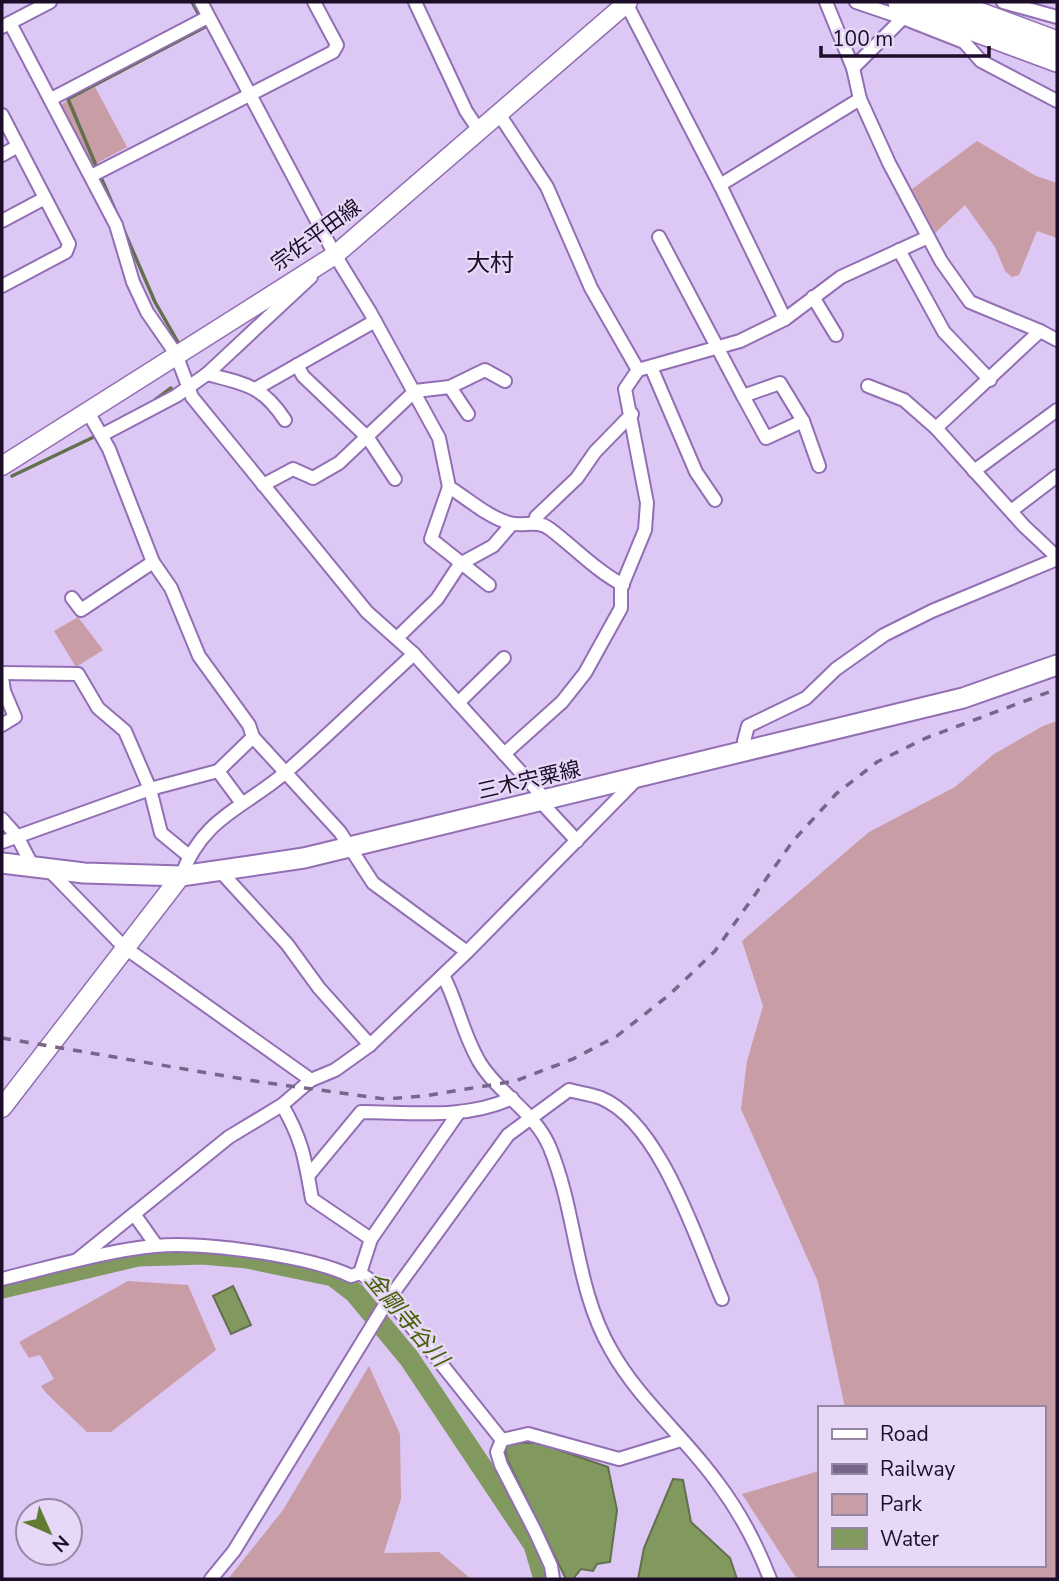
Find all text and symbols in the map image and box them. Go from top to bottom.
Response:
scale bar [821,14,989,58]
text: 100 m [832,25,893,53]
street label: 宗佐平田線 [265,193,367,277]
district label: 大村 [466,247,514,279]
street label: 三木宍粟線 [475,755,583,805]
water label: 金剛寺谷川 [358,1265,457,1376]
legend [818,1406,1045,1567]
text: Road [880,1420,929,1448]
text: Railway [880,1455,955,1483]
text: Park [880,1490,922,1518]
north arrow [14,1497,84,1567]
text: Water [880,1525,939,1553]
text: N [46,1529,75,1558]

